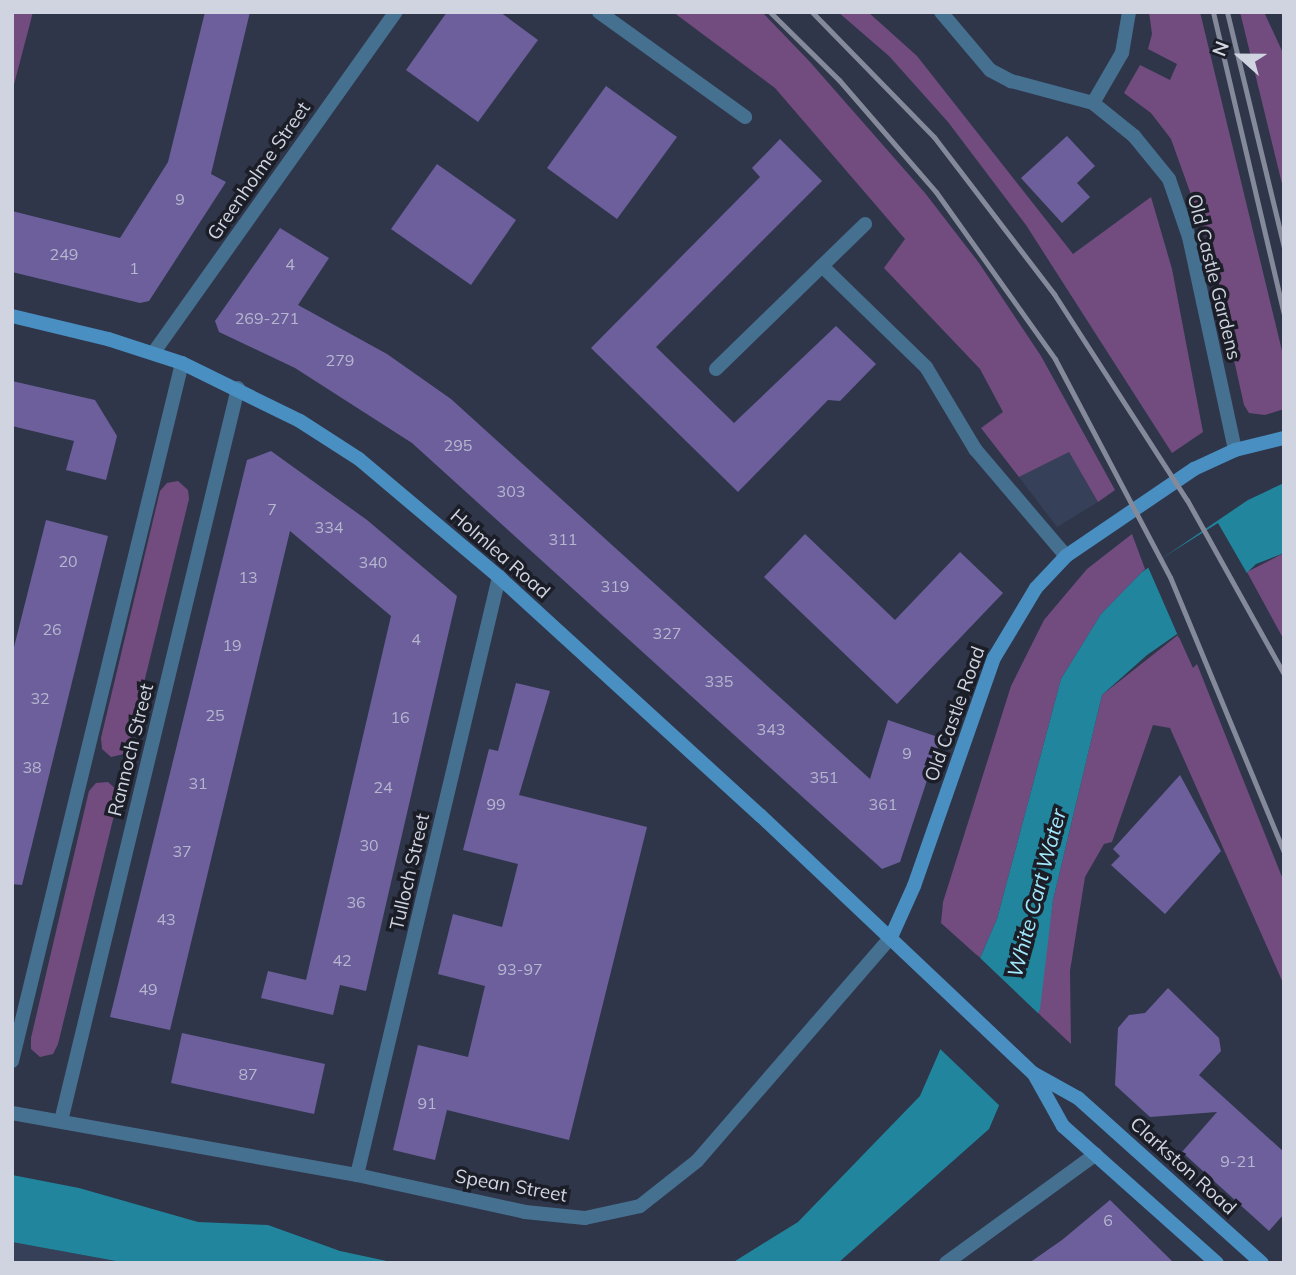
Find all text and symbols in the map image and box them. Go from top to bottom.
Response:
north arrow [1205,21,1275,91]
text: N [1207,37,1234,59]
street label: Greenholme Street [203,97,315,245]
house number: 9 [175,189,185,209]
street label: Old Castle Gardens [1182,192,1246,362]
house number: 249 [50,244,78,264]
house number: 4 [285,254,295,274]
house number: 1 [129,258,139,278]
house number: 269-271 [235,308,299,328]
house number: 279 [326,350,354,370]
house number: 295 [444,435,472,455]
house number: 303 [497,481,525,501]
house number: 7 [267,499,277,519]
street label: Holmlea Road [446,505,554,603]
house number: 334 [315,517,343,537]
house number: 311 [549,529,577,549]
house number: 20 [58,551,78,571]
house number: 340 [359,552,387,572]
house number: 13 [238,567,258,587]
house number: 319 [601,576,629,596]
house number: 26 [42,619,62,639]
house number: 327 [653,623,681,643]
house number: 4 [411,629,421,649]
house number: 19 [222,635,242,655]
street label: Old Castle Road [920,643,990,785]
house number: 335 [705,671,733,691]
street label: Rannoch Street [104,681,158,819]
house number: 32 [30,688,50,708]
house number: 25 [205,705,225,725]
house number: 16 [390,707,410,727]
house number: 343 [757,719,785,739]
house number: 9 [902,743,912,763]
house number: 38 [22,757,42,777]
house number: 351 [810,767,838,787]
house number: 31 [188,773,208,793]
house number: 24 [373,777,393,797]
house number: 99 [486,794,506,814]
house number: 361 [869,794,897,814]
water label: White Cart Water [1001,806,1071,980]
street label: Tulloch Street [386,811,434,933]
house number: 30 [359,835,379,855]
house number: 37 [172,841,192,861]
house number: 36 [346,892,366,912]
house number: 43 [156,909,176,929]
house number: 42 [332,950,352,970]
house number: 93-97 [497,959,543,979]
house number: 49 [138,979,158,999]
house number: 87 [238,1064,258,1084]
house number: 91 [417,1093,437,1113]
street label: Clarkston Road [1125,1112,1241,1220]
house number: 9-21 [1220,1151,1256,1171]
street label: Spean Street [453,1165,569,1207]
house number: 6 [1103,1210,1113,1230]

